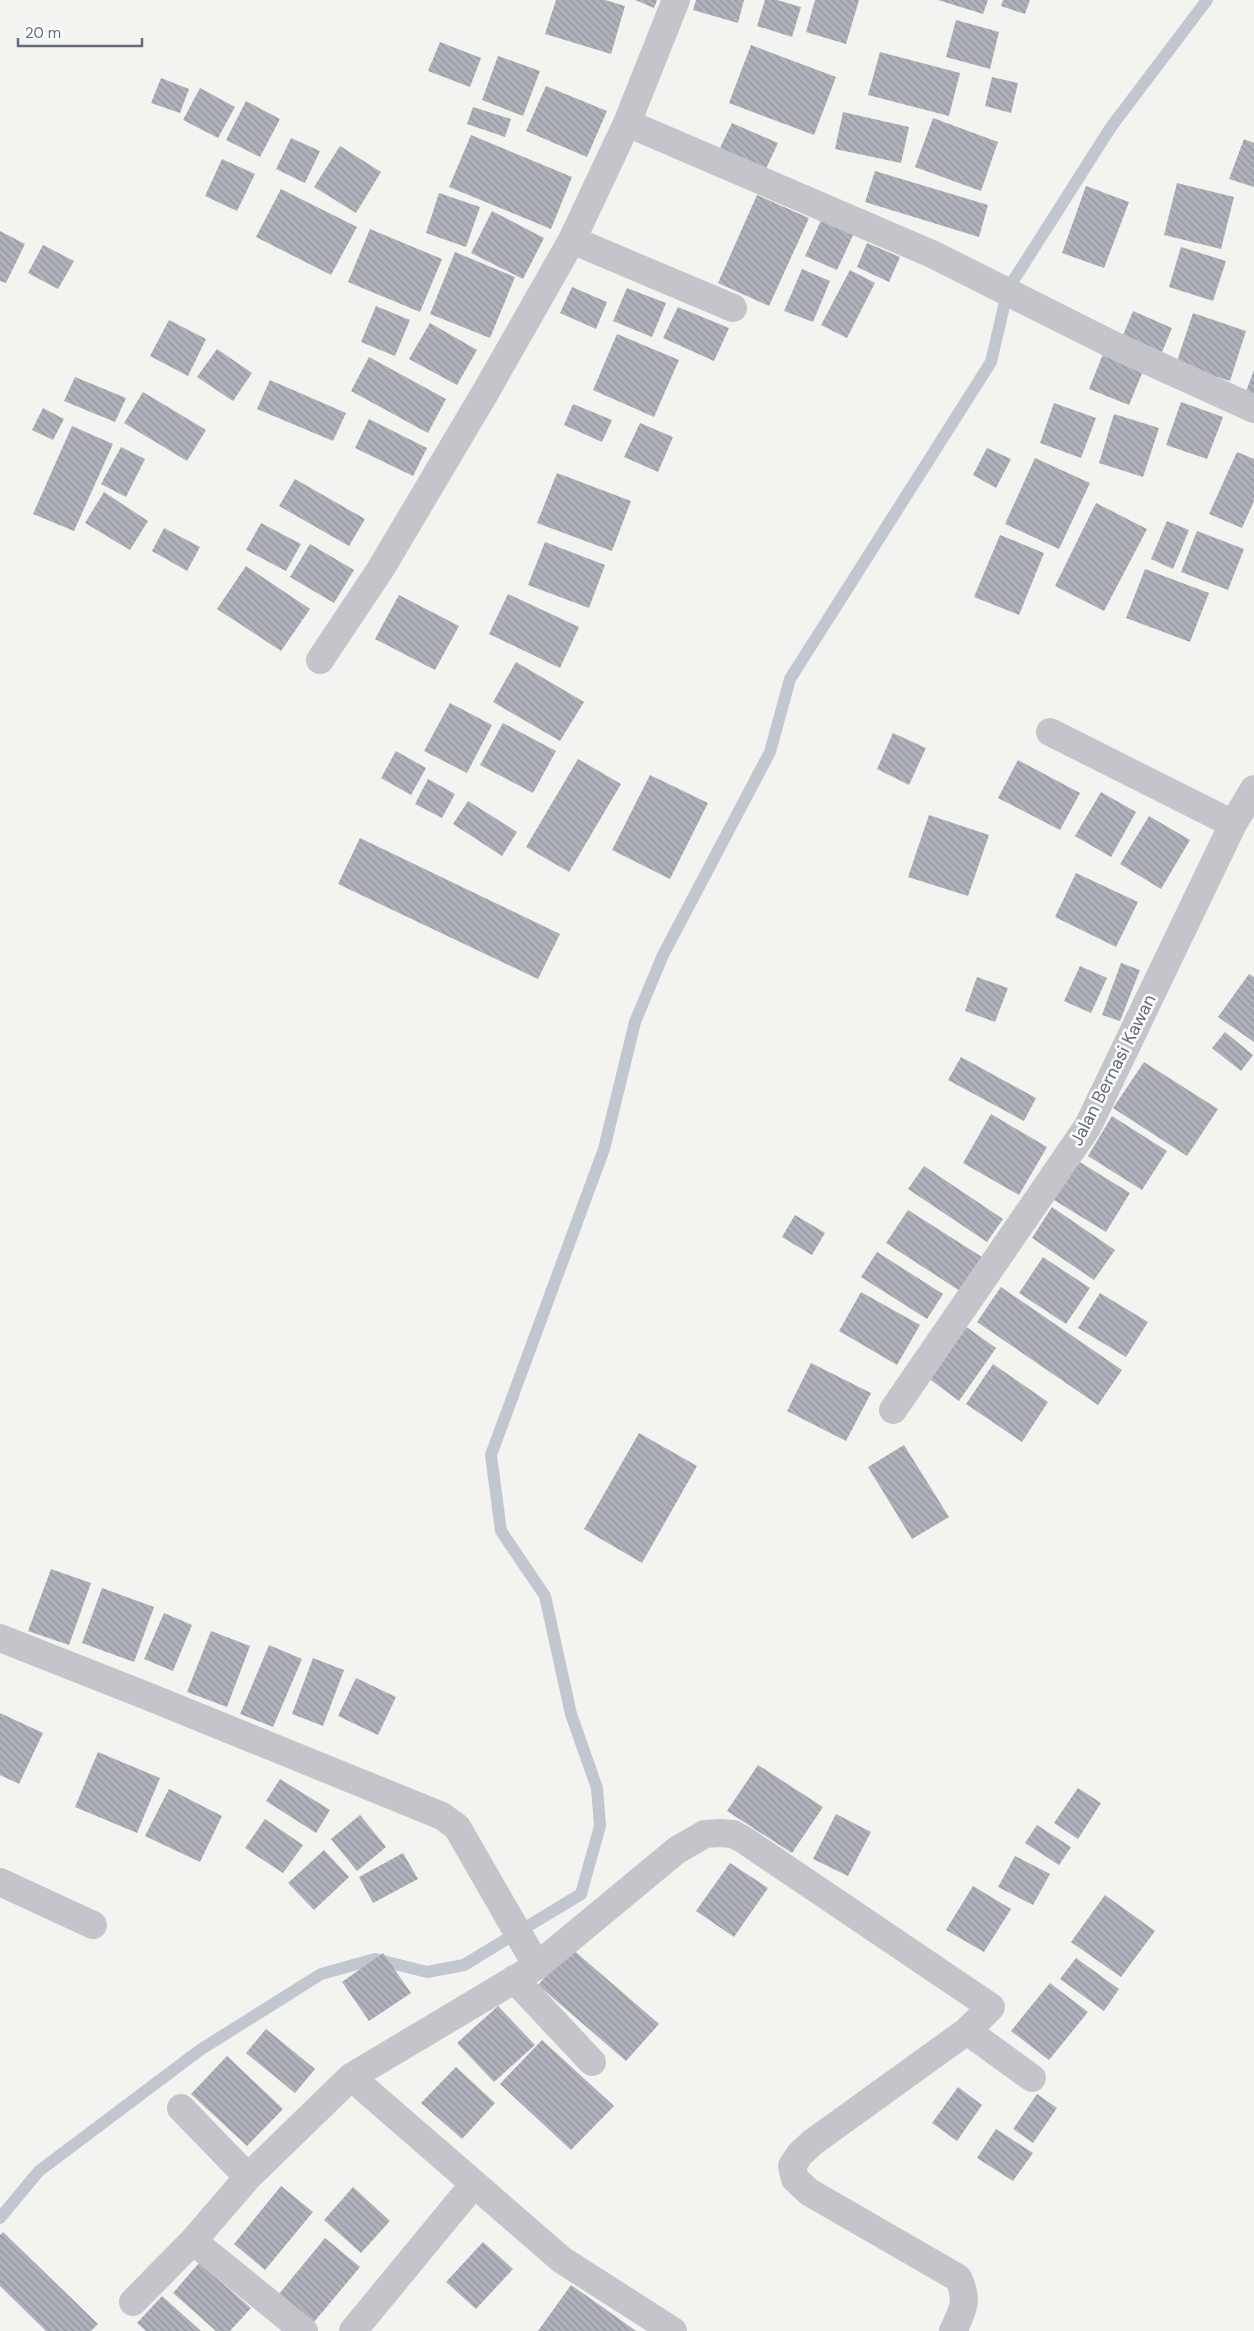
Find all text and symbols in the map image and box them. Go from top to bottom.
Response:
scale bar [18,15,141,47]
text: 20 m [25,23,61,43]
street label: Jalan Bernasi Kawan [1064,990,1162,1150]

